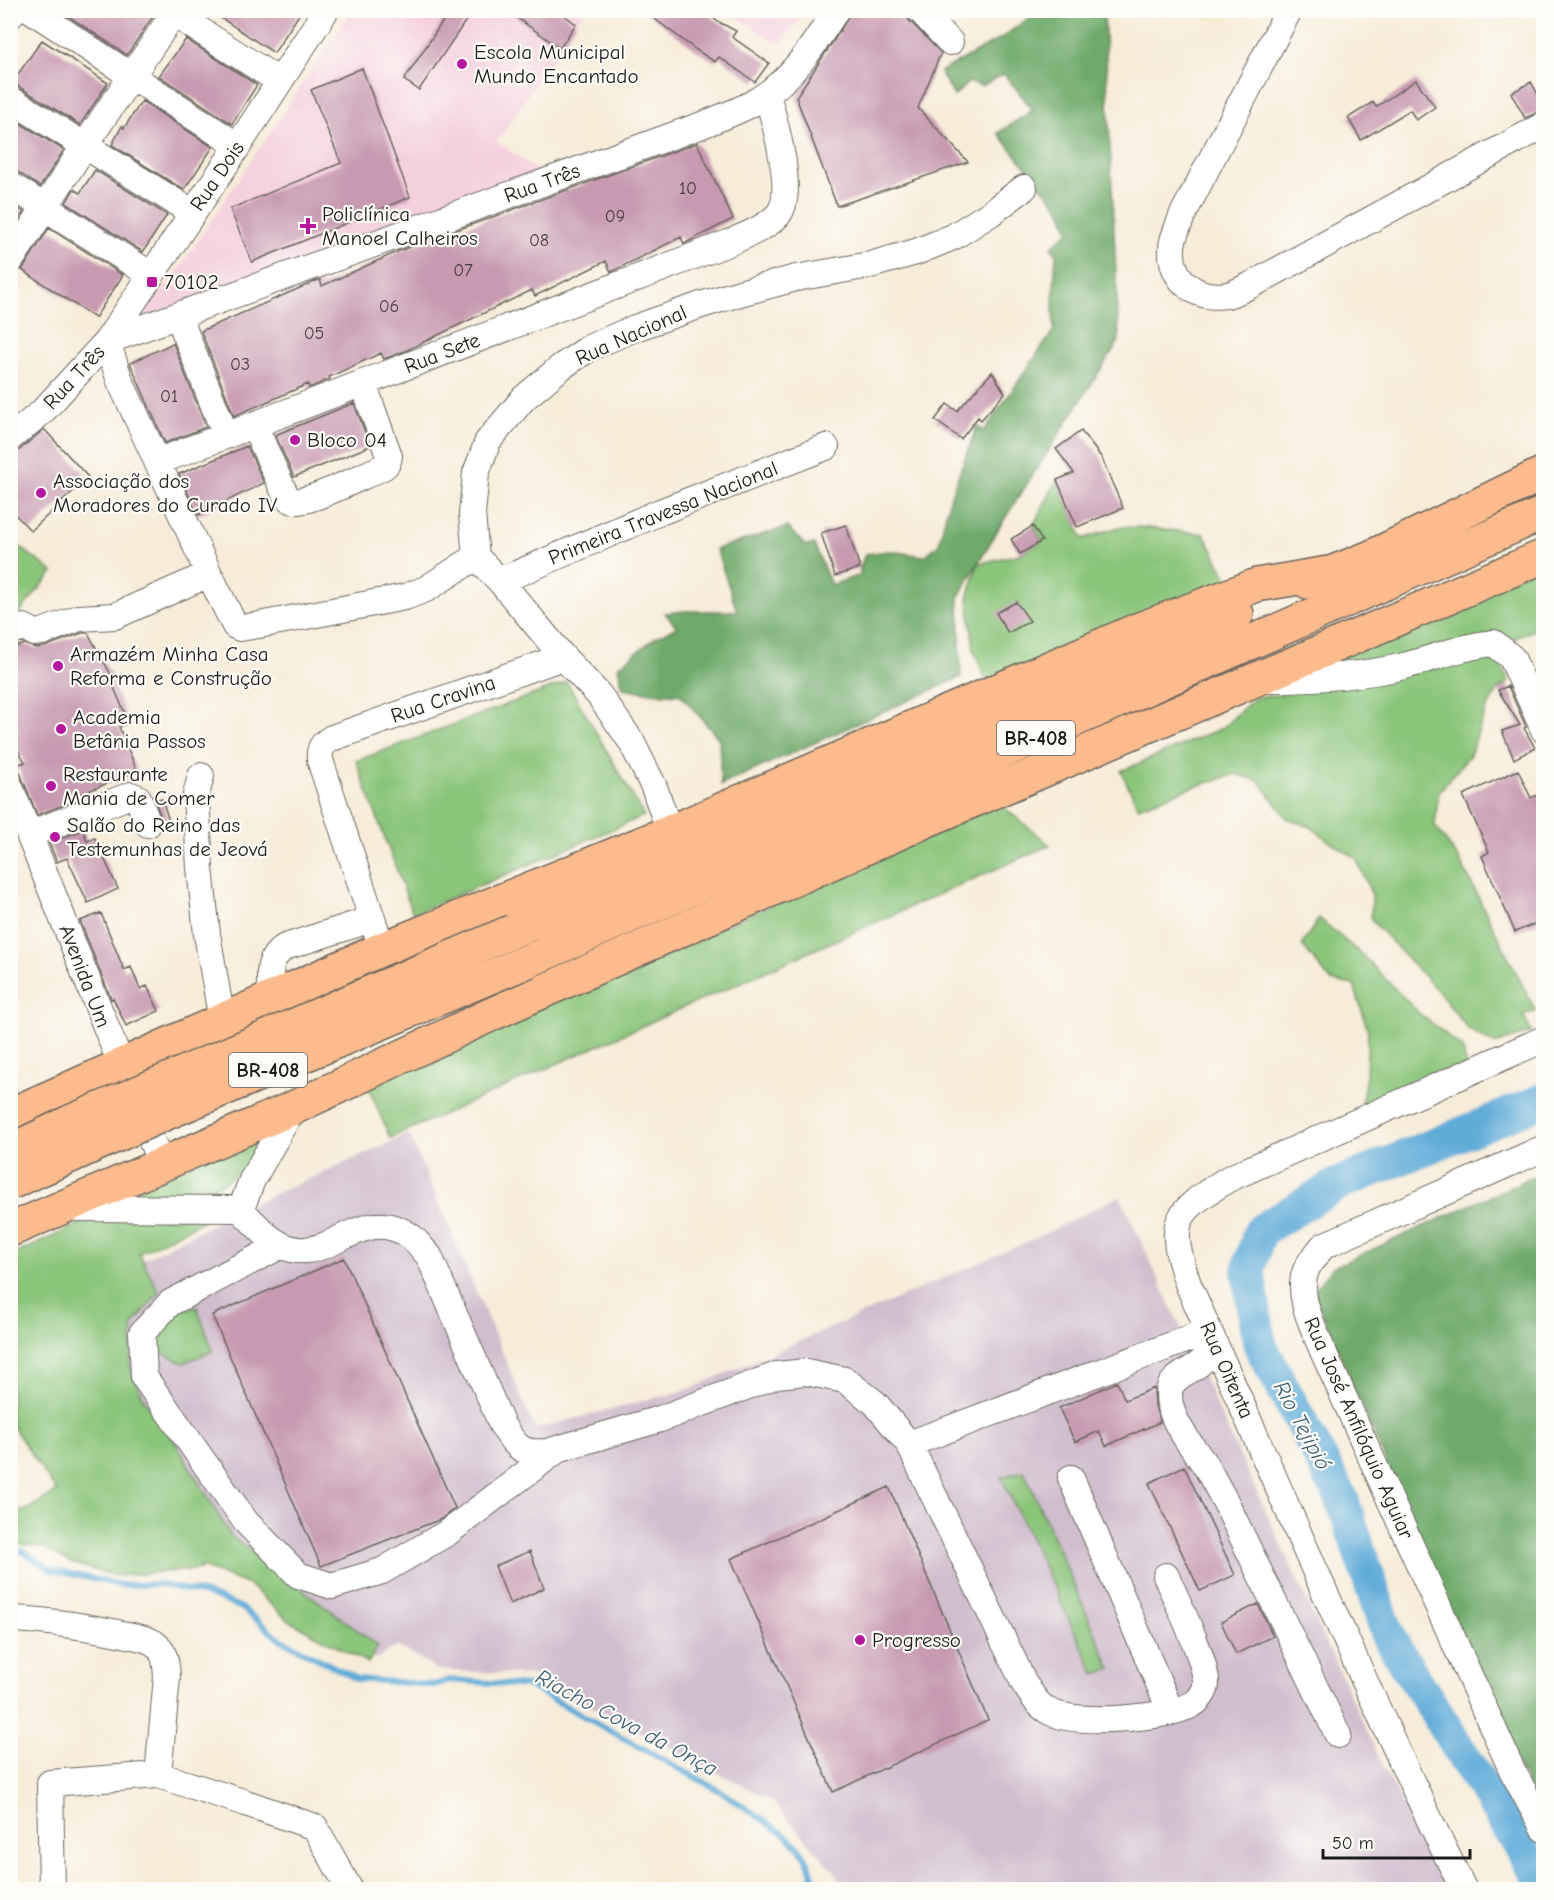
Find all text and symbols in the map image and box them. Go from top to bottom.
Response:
place label: Escola Municipal Mundo Encantado [474,40,639,88]
marker: Escola Municipal Mundo Encantado [455,57,469,71]
street label: Rua Dois [185,137,249,215]
street label: Rua Três [501,158,583,208]
house number: 10 [679,178,697,199]
place label: Policlínica Manoel Calheiros [322,202,478,250]
house number: 09 [605,206,625,227]
marker: Policlínica Manoel Calheiros [299,217,317,235]
house number: 08 [529,230,549,251]
house number: 07 [453,260,473,281]
place label: 70102 [164,270,219,294]
marker: 70102 [145,275,159,289]
house number: 06 [379,296,399,317]
street label: Rua Nacional [572,300,690,370]
house number: 05 [304,323,324,344]
street label: Rua Sete [401,328,483,378]
street label: Rua Três [38,340,110,414]
house number: 03 [230,354,250,375]
house number: 01 [160,386,178,407]
place label: Bloco 04 [307,428,387,452]
marker: Bloco 04 [288,433,302,447]
street label: Primeira Travessa Nacional [545,456,781,570]
place label: Associação dos Moradores do Curado IV [53,469,278,517]
marker: Associação dos Moradores do Curado IV [34,486,48,500]
place label: Armazém Minha Casa Reforma e Construção [70,642,272,690]
marker: Armazém Minha Casa Reforma e Construção [51,659,65,673]
street label: Rua Cravina [388,670,498,728]
place label: Academia Betânia Passos [73,705,206,753]
road number: BR-408 [997,721,1075,755]
marker: Academia Betânia Passos [54,722,68,736]
place label: Restaurante Mania de Comer [63,762,215,810]
marker: Restaurante Mania de Comer [44,779,58,793]
place label: Salão do Reino das Testemunhas de Jeová [67,813,268,861]
marker: Salão do Reino das Testemunhas de Jeová [48,830,62,844]
street label: Avenida Um [54,921,116,1031]
road number: BR-408 [229,1053,307,1087]
street label: Rua José Anfilóquio Aguiar [1299,1313,1419,1543]
street label: Rua Oitenta [1195,1318,1259,1422]
water label: Rio Tejipió [1268,1377,1336,1475]
place label: Progresso [872,1628,961,1652]
marker: Progresso [853,1633,867,1647]
water label: Riacho Cova da Onça [531,1664,722,1782]
scale bar [1323,1822,1470,1860]
text: 50 m [1332,1833,1374,1854]

